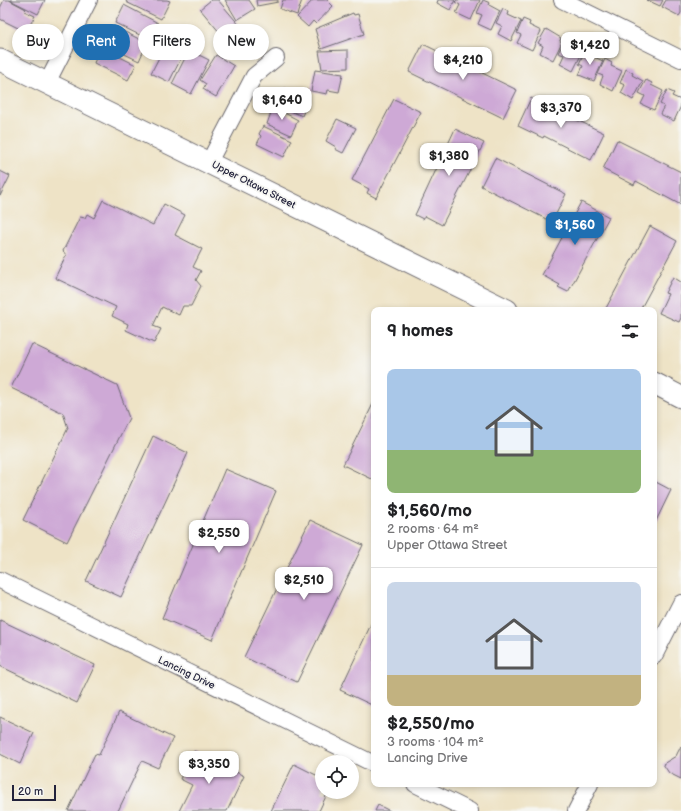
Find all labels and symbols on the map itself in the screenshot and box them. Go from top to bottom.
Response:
pin: $1,420 [557,32,623,66]
pin: $4,210 [430,47,496,81]
pin: $1,640 [249,87,315,121]
pin: $3,370 [528,95,594,129]
pin: $1,380 [416,143,482,177]
street label: Upper Ottawa Street [210,159,297,211]
pin: $1,560 [542,212,608,246]
pin: $2,550 [186,520,252,554]
pin: $2,510 [271,567,337,601]
street label: Lancing Drive [156,654,217,692]
pin: $3,350 [176,751,242,785]
scale bar [12,783,56,802]

